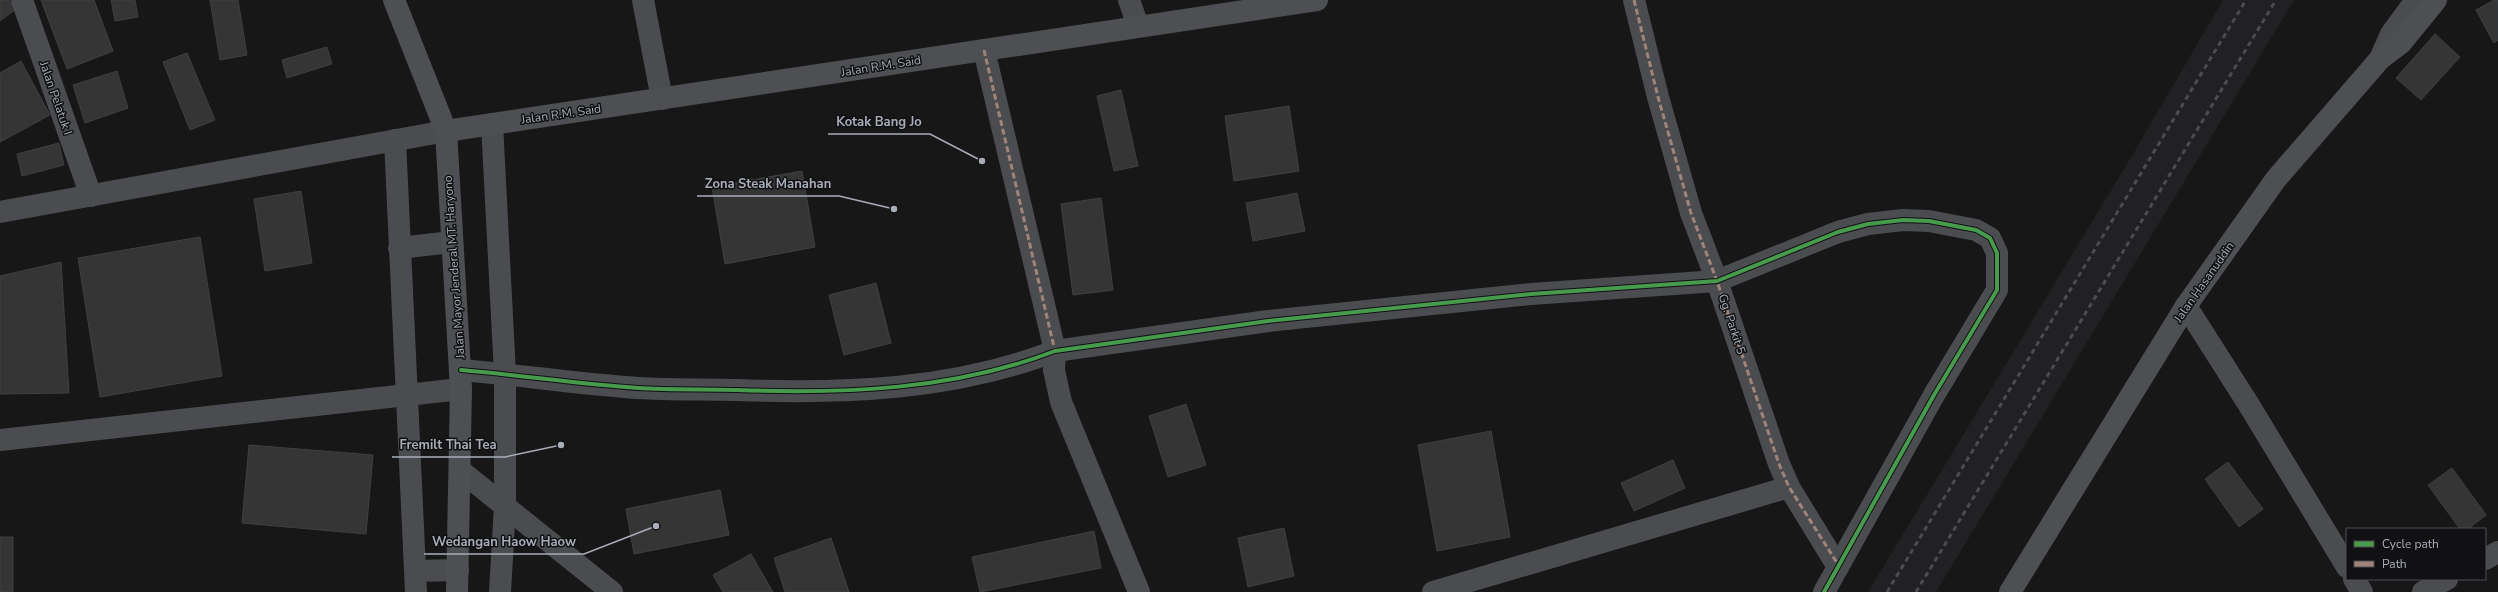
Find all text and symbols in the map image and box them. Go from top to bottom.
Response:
street label: Jalan R.M. Said [839,52,922,80]
street label: Jalan Pelatuk I [36,58,76,137]
street label: Jalan R.M. Said [519,100,602,128]
callout: Kotak Bang Jo [828,109,930,134]
text: Kotak Bang Jo [836,113,922,131]
callout: Zona Steak Manahan [697,171,839,196]
street label: Jalan Mayor Jenderal MT. Haryono [440,175,468,360]
text: Zona Steak Manahan [705,175,831,193]
street label: Jalan Hasanuddin [2170,239,2238,326]
street label: Gg. Parkit 5 [1715,292,1749,356]
callout: Fremilt Thai Tea [392,432,505,457]
text: Fremilt Thai Tea [399,436,497,454]
legend [2346,528,2486,580]
callout: Wedangan Haow Haow [424,529,584,554]
text: Wedangan Haow Haow [432,533,576,551]
text: Cycle path [2382,536,2439,552]
text: Path [2382,556,2407,572]

